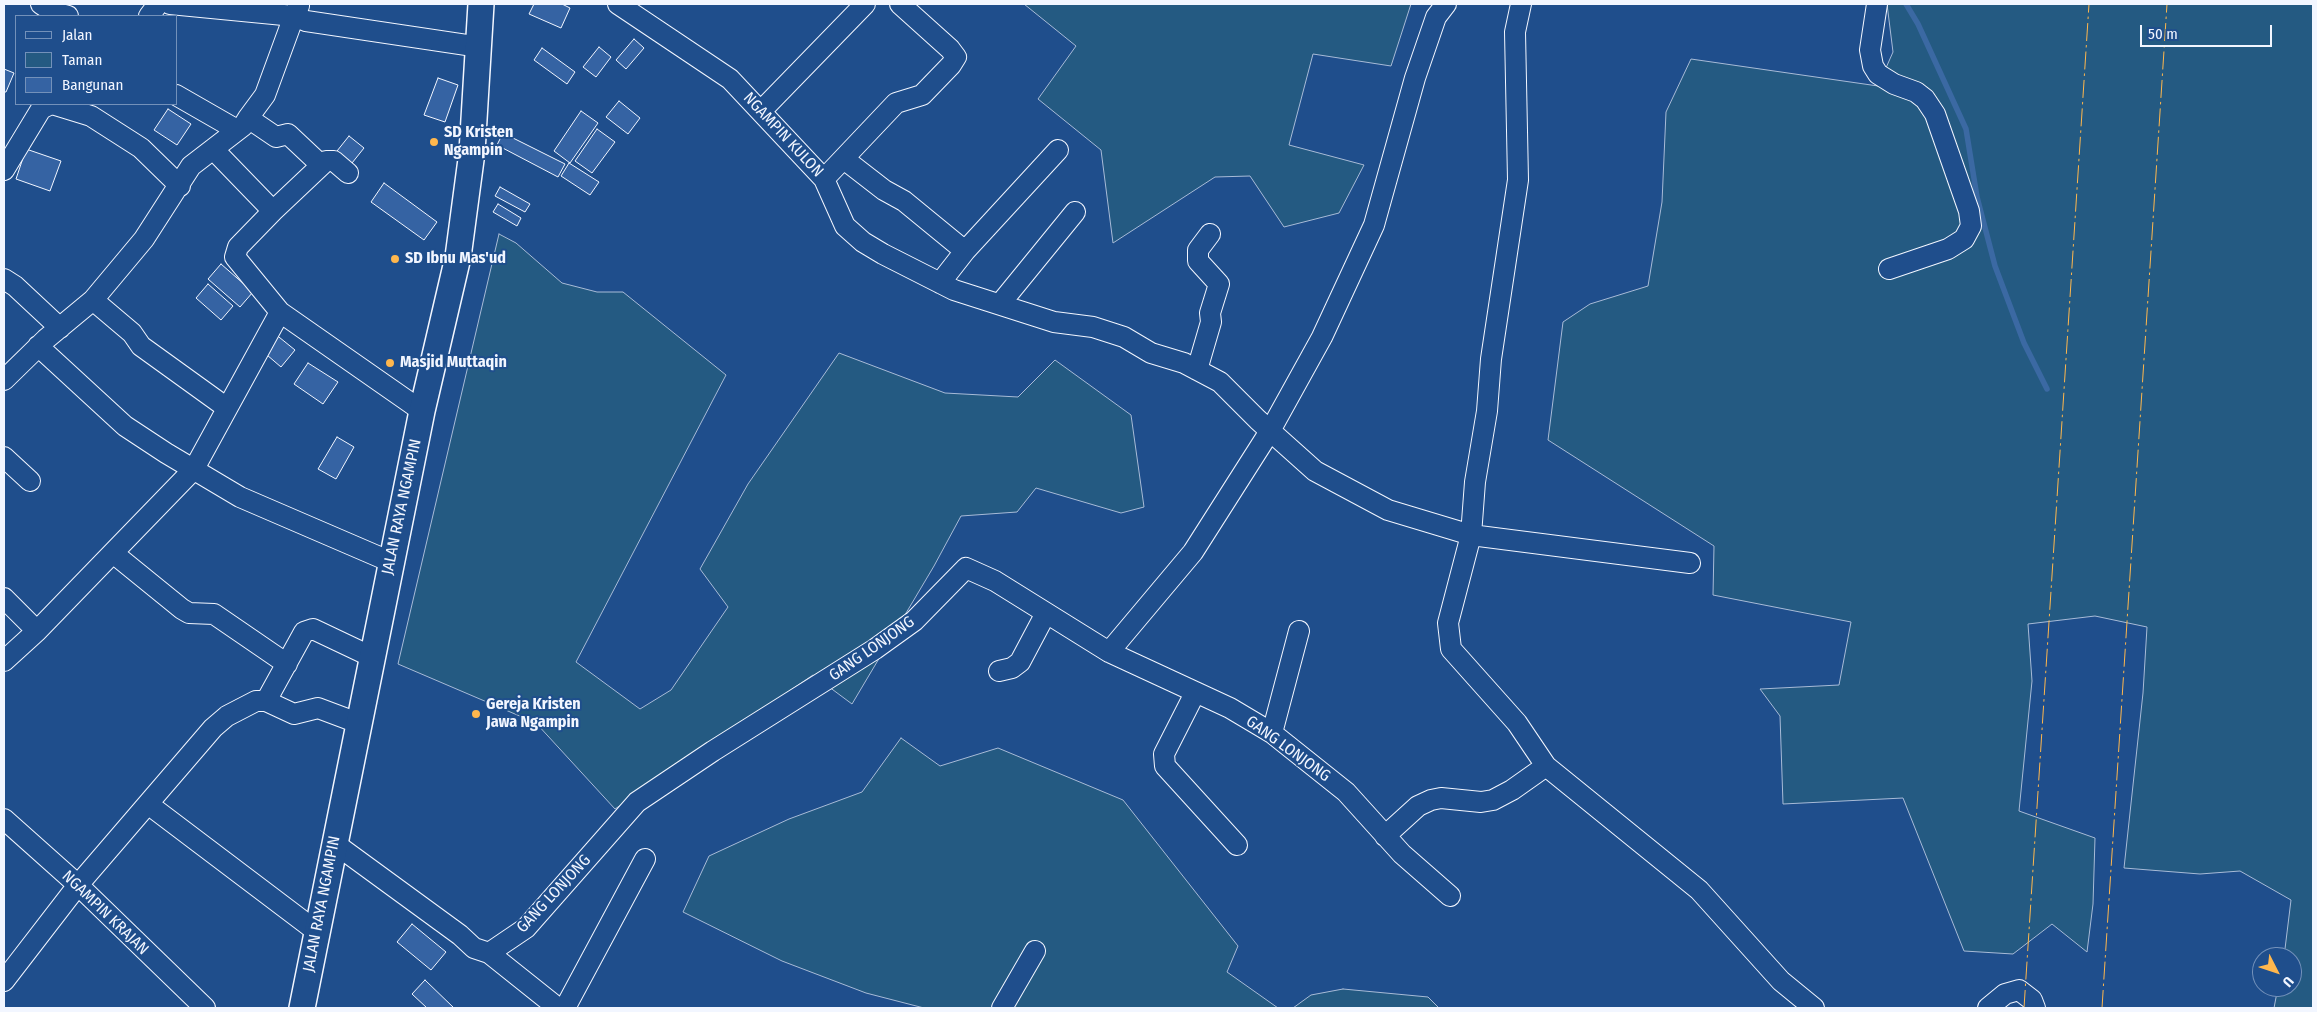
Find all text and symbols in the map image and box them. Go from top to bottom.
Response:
legend [15,15,178,105]
scale bar [2142,15,2274,47]
text: 50 m [2148,25,2178,43]
text: Jalan [62,26,92,44]
text: Taman [62,51,102,69]
text: Bangunan [62,76,123,94]
street label: NGAMPIN KULON [739,89,827,181]
place label: SD Kristen Ngampin [444,123,513,161]
marker: SD Kristen Ngampin [428,136,440,148]
place label: SD Ibnu Mas'ud [405,249,506,269]
marker: SD Ibnu Mas'ud [389,253,401,265]
place label: Masjid Muttaqin [400,353,507,373]
marker: Masjid Muttaqin [384,357,396,369]
street label: JALAN RAYA NGAMPIN [378,437,426,577]
street label: GANG LONJONG [826,613,918,685]
place label: Gereja Kristen Jawa Ngampin [486,695,581,733]
marker: Gereja Kristen Jawa Ngampin [470,708,482,720]
street label: GANG LONJONG [1242,712,1334,786]
street label: JALAN RAYA NGAMPIN [299,834,345,974]
street label: GANG LONJONG [513,851,595,937]
street label: NGAMPIN KRAJAN [58,867,152,959]
north arrow [2252,947,2302,997]
text: U [2279,973,2297,990]

